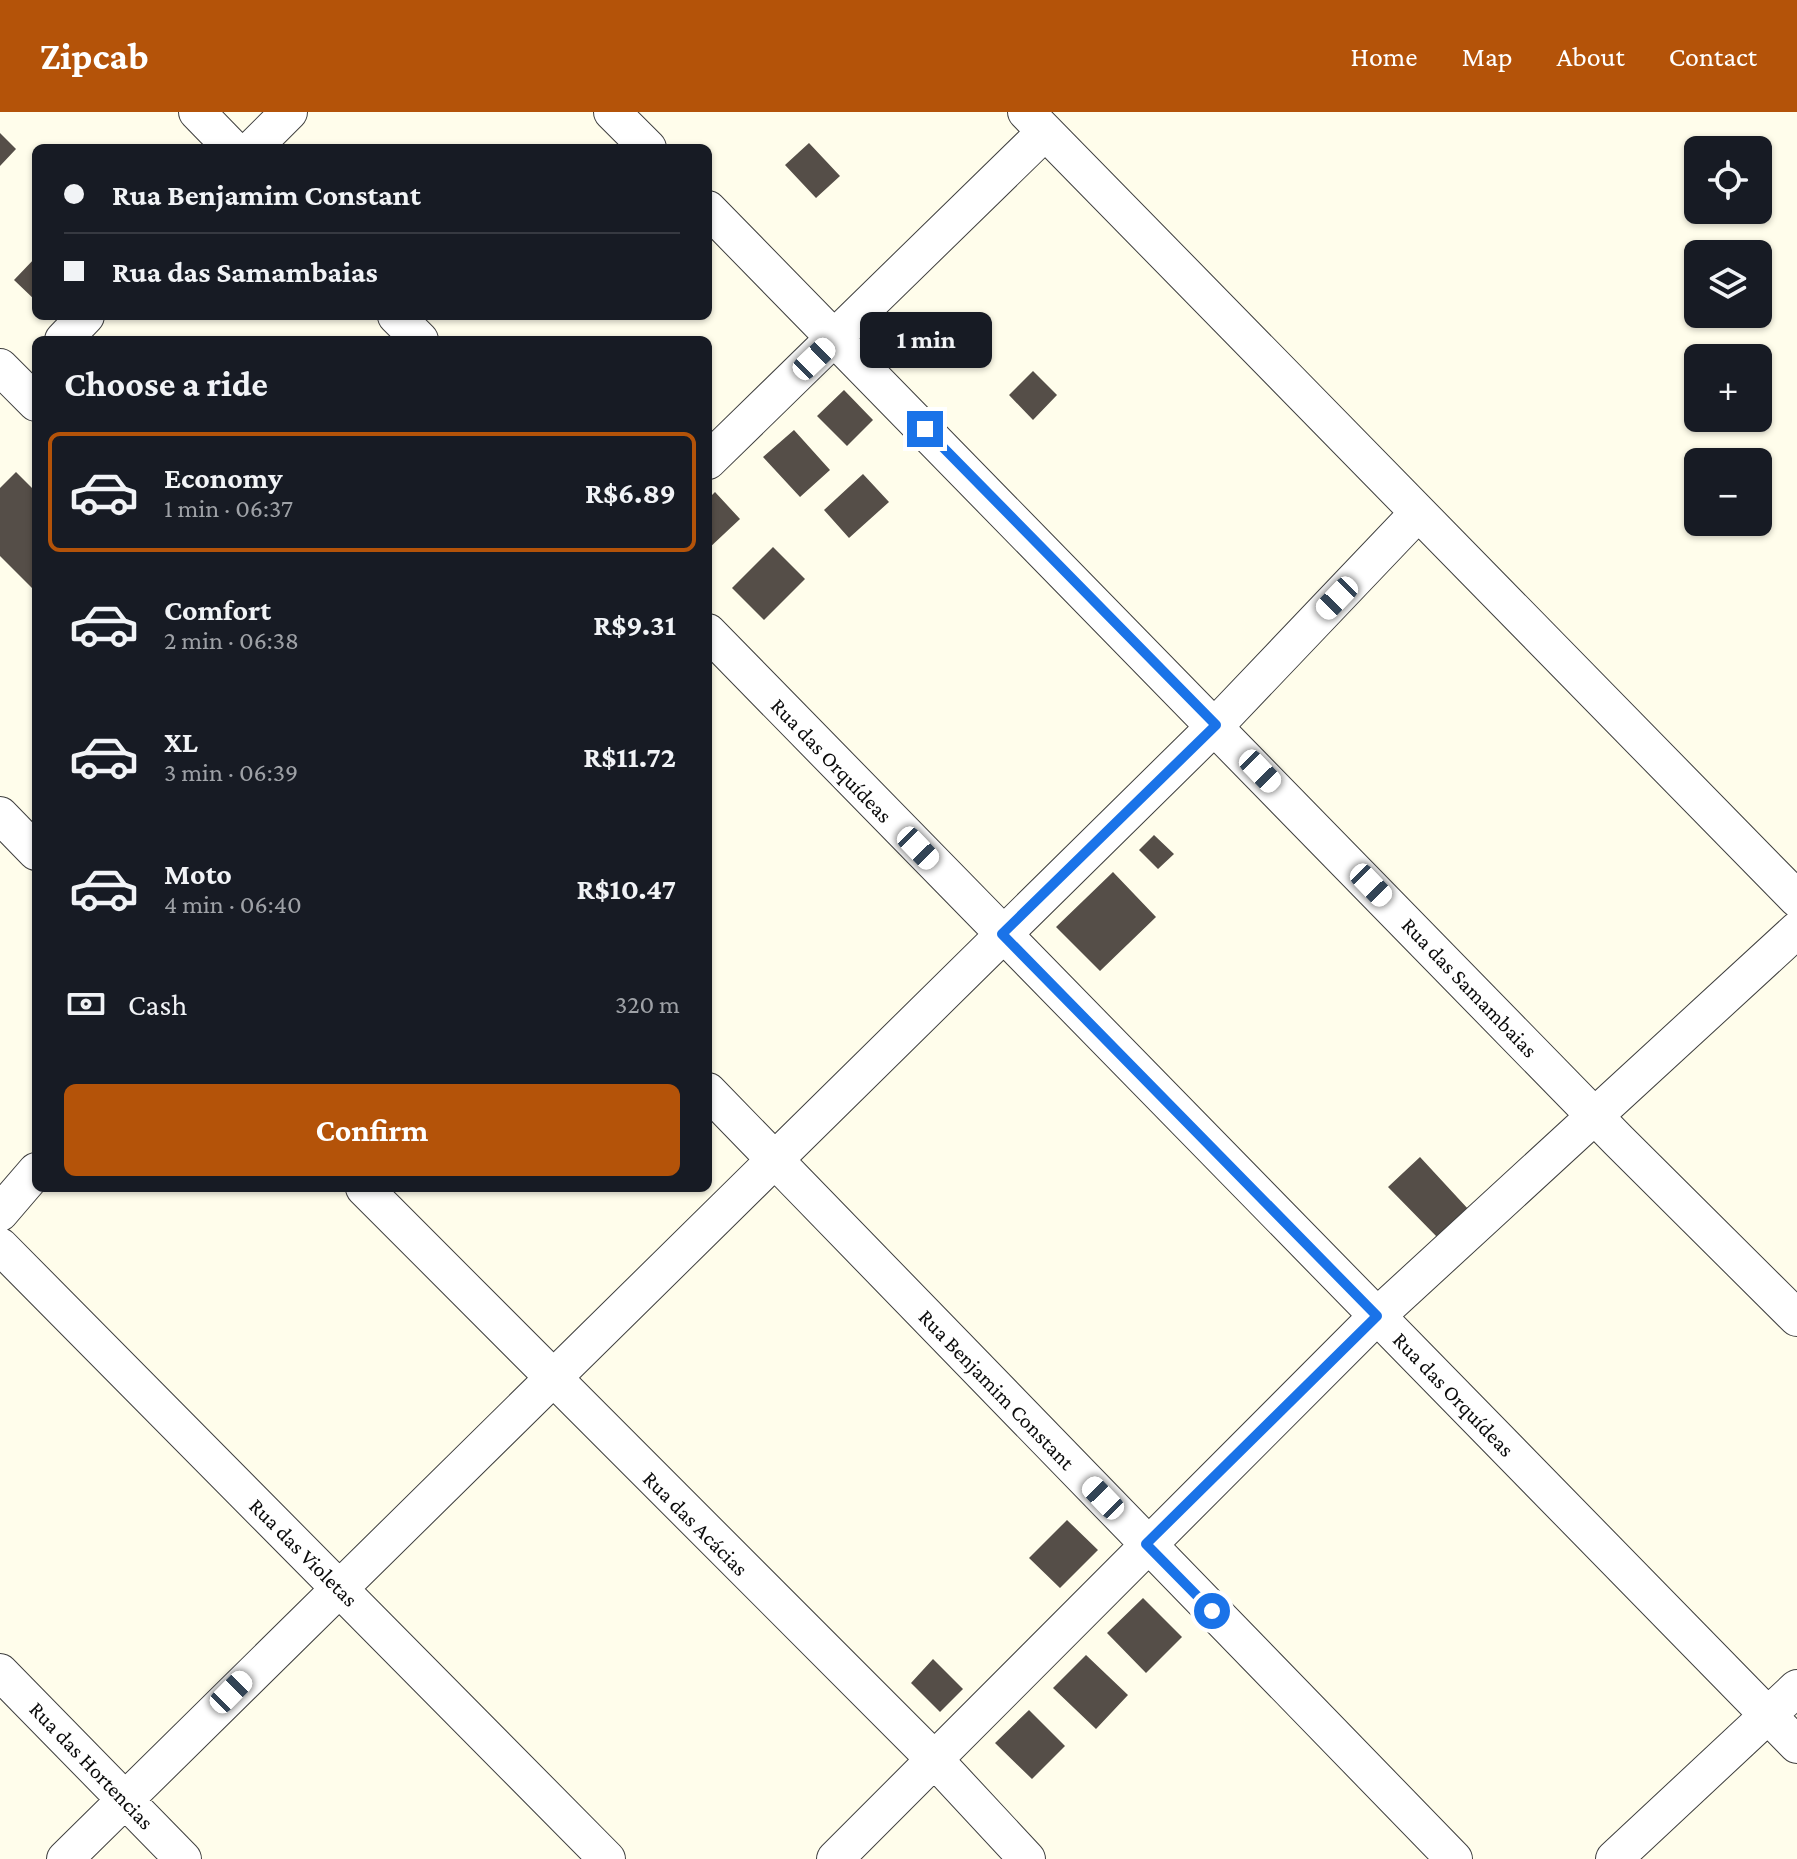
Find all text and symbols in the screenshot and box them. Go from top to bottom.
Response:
text: Zipcab [40,35,149,77]
text: Home [1351,41,1418,72]
text: Map [1462,41,1513,72]
text: About [1557,41,1625,72]
text: Contact [1669,41,1757,72]
map controls [1684,136,1772,536]
button: locate [1684,136,1772,224]
text: Rua Benjamim Constant [112,178,421,211]
button: layers [1684,240,1772,328]
text: Rua das Samambaias [112,255,378,288]
callout: 1 min [859,313,991,369]
text: 1 min [896,325,956,354]
car [788,334,840,384]
button: + [1684,344,1772,432]
text: Choose a ride [64,364,268,404]
route end [907,411,943,447]
button: − [1684,448,1772,536]
icon: car [68,456,140,528]
text: Economy [164,461,283,494]
text: R$6.89 [585,476,676,509]
text: 1 min · 06:37 [164,494,293,523]
car [1312,572,1362,624]
icon: car [68,588,140,660]
text: Comfort [164,593,271,626]
text: R$9.31 [593,608,676,641]
text: 2 min · 06:38 [164,626,299,655]
street label: Rua das Orquídeas [766,693,897,828]
icon: car [68,720,140,792]
text: XL [164,725,198,758]
text: R$11.72 [583,740,676,773]
car [1235,745,1285,797]
text: 3 min · 06:39 [164,758,298,787]
car [893,822,943,874]
icon: car [68,852,140,924]
text: Moto [164,857,232,890]
car [1346,859,1396,911]
text: R$10.47 [576,872,676,905]
text: 4 min · 06:40 [164,890,302,919]
street label: Rua das Samambaias [1397,912,1543,1062]
icon: cash [64,982,108,1026]
text: Cash [128,988,187,1021]
text: 320 m [615,990,680,1019]
button: Confirm [64,1084,680,1176]
street label: Rua Benjamim Constant [914,1304,1080,1475]
street label: Rua das Orquídeas [1388,1327,1519,1462]
street label: Rua das Acácias [638,1466,753,1581]
car [1078,1472,1128,1524]
street label: Rua das Violetas [244,1493,363,1612]
route start [1194,1593,1230,1629]
car [206,1667,256,1717]
street label: Rua das Hortencias [24,1696,159,1834]

